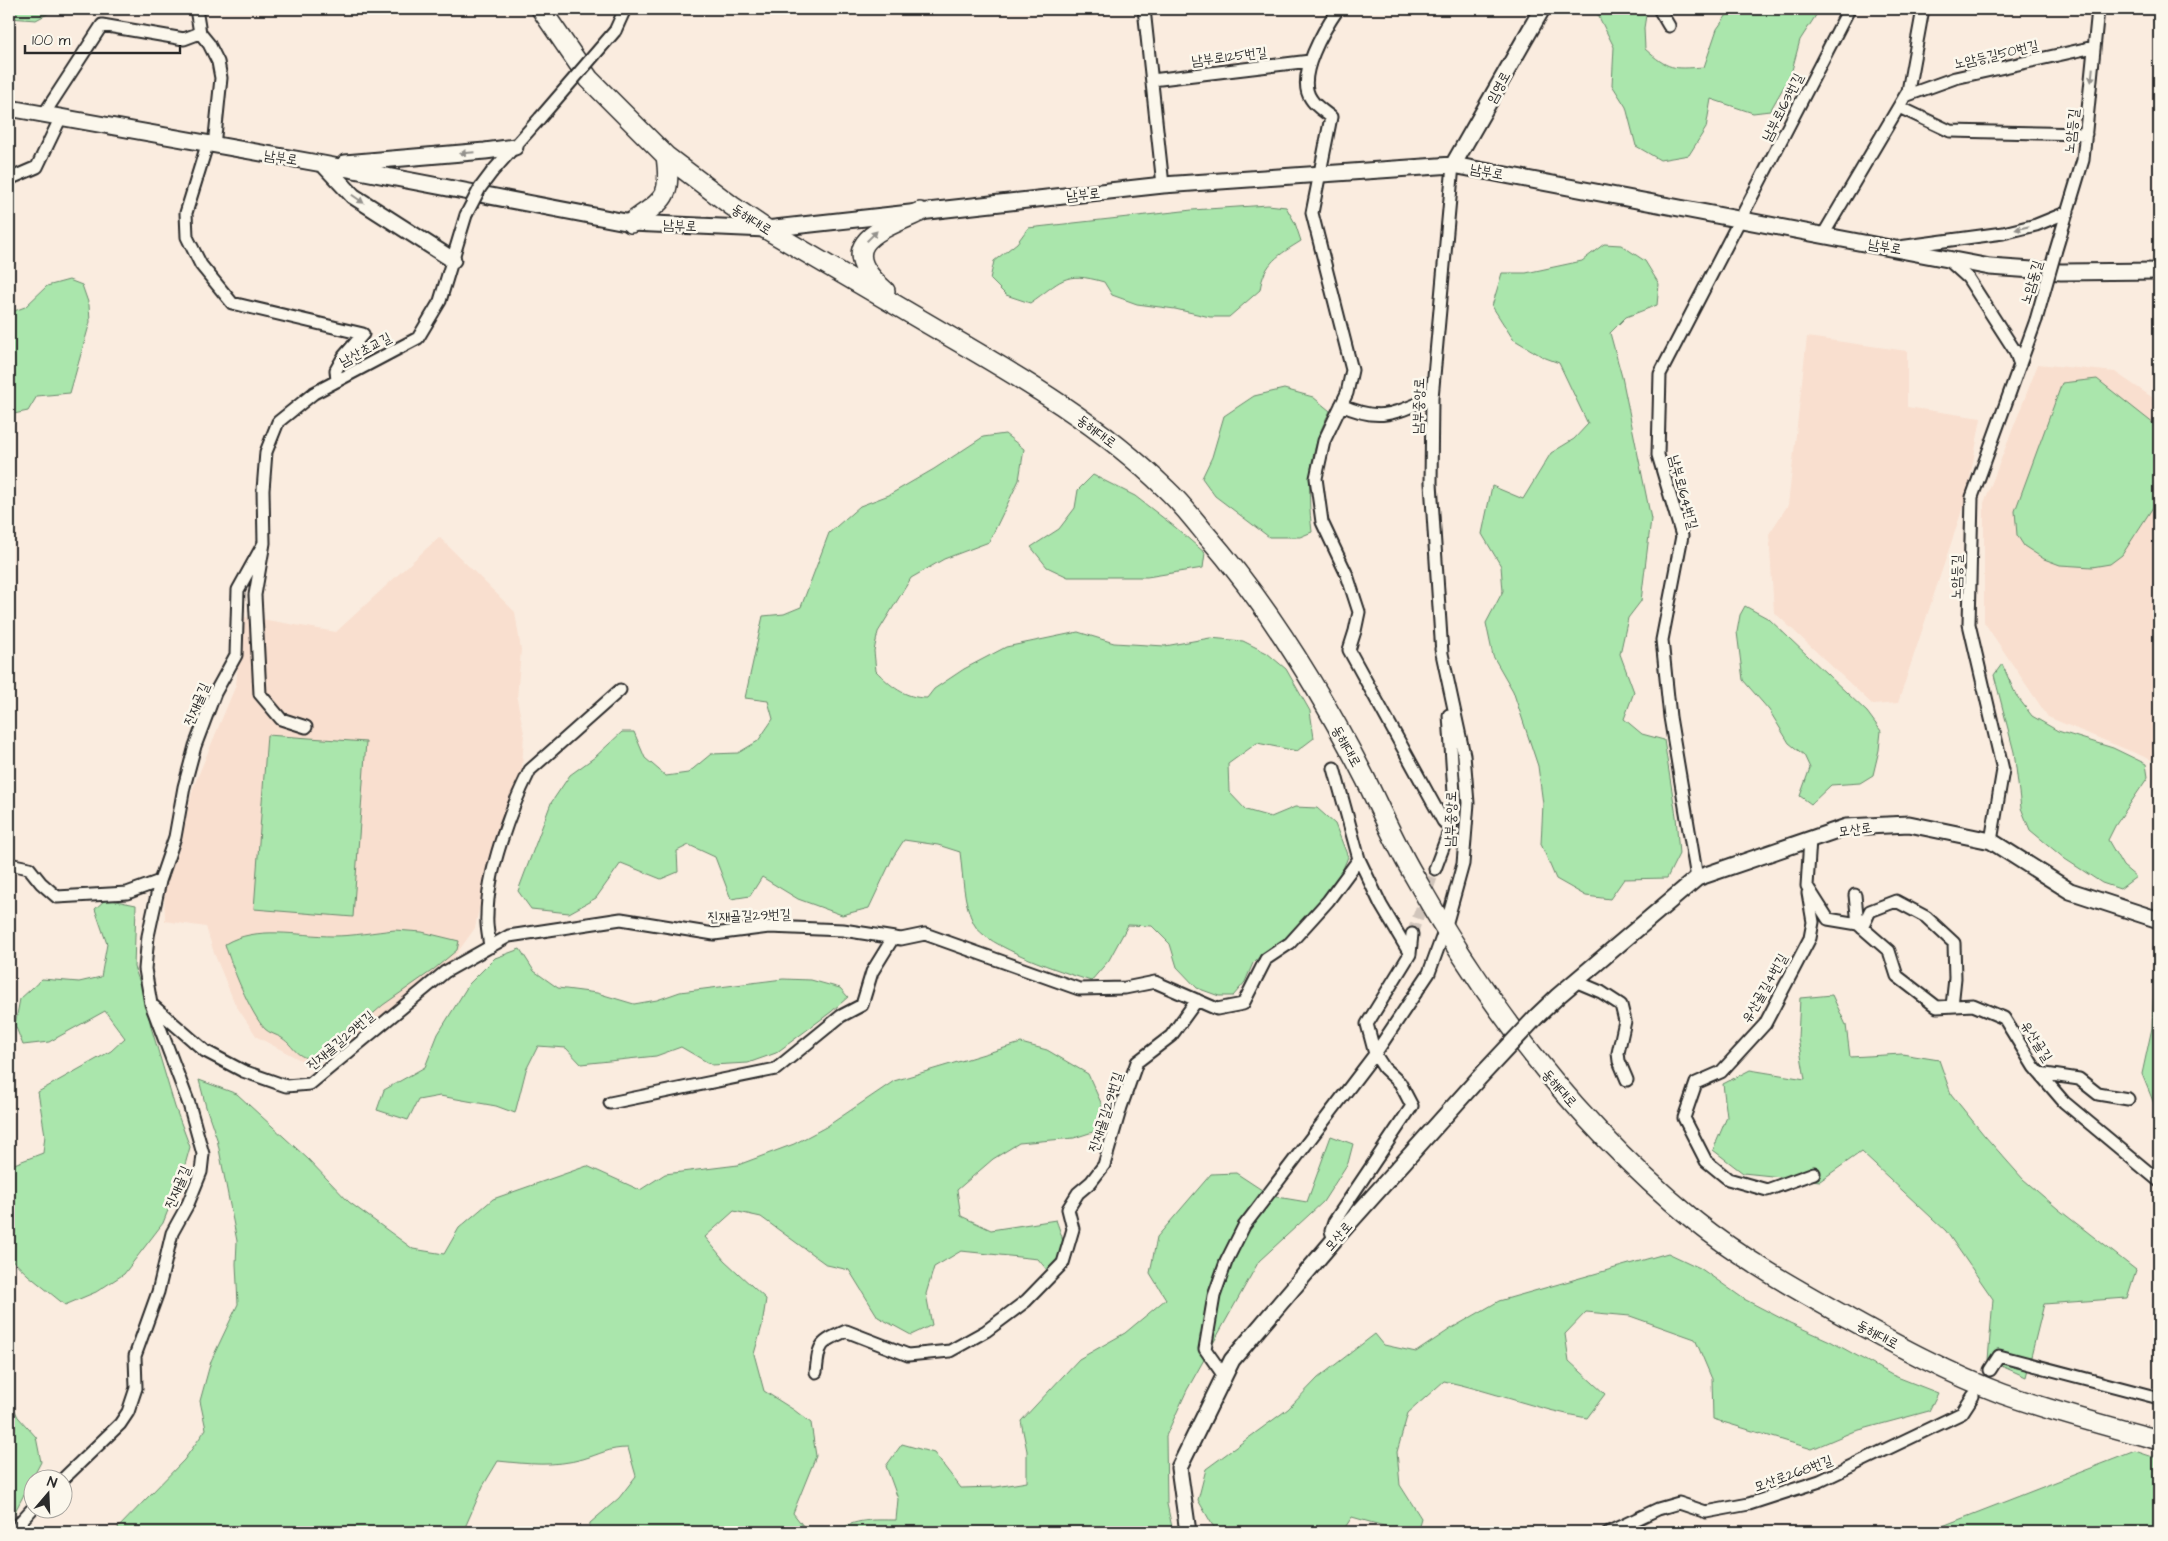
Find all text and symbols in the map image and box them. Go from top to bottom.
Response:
scale bar [25,22,180,54]
text: 100 m [32,30,71,51]
street label: 노암등길50번길 [1952,35,2041,74]
street label: 남부로125번길 [1190,42,1269,72]
one-way arrow [2088,67,2096,83]
street label: 임영로 [1482,68,1516,107]
street label: 남부로163번길 [1757,69,1809,145]
street label: 노암등길 [2060,107,2084,155]
street label: 남부로 [263,145,299,171]
one-way arrow [459,149,475,157]
street label: 남부로 [1468,159,1505,185]
street label: 남부로 [1065,183,1101,207]
one-way arrow [351,194,364,204]
street label: 동해대로 [727,199,776,240]
street label: 남부로 [663,215,697,237]
one-way arrow [2015,224,2030,232]
one-way arrow [866,230,878,242]
street label: 남부로 [1866,234,1903,260]
street label: 노암동길 [2016,257,2048,307]
street label: 남산초교길 [336,327,396,372]
street label: 남부중앙로 [1408,378,1430,435]
street label: 동해대로 [1072,410,1120,453]
street label: 남부로164번길 [1663,453,1703,532]
street label: 노암등길 [1947,554,1967,600]
street label: 진재골길 [179,679,215,729]
street label: 동해대로 [1326,722,1366,771]
street label: 남부중앙로 [1440,791,1462,848]
street label: 모산로 [1837,818,1873,842]
street label: 진재골길29번길 [707,905,792,927]
street label: 유산골길4번길 [1737,949,1793,1027]
street label: 진재골길29번길 [302,1006,380,1075]
street label: 유산골길 [2016,1017,2057,1067]
street label: 동해대로 [1537,1065,1582,1112]
street label: 진재골길29번길 [1084,1069,1129,1155]
street label: 진재골길 [160,1162,196,1212]
street label: 모산로 [1320,1217,1357,1256]
street label: 동해대로 [1853,1315,1902,1354]
street label: 모산로268번길 [1751,1450,1836,1497]
north arrow [22,1468,72,1518]
text: N [44,1472,60,1494]

